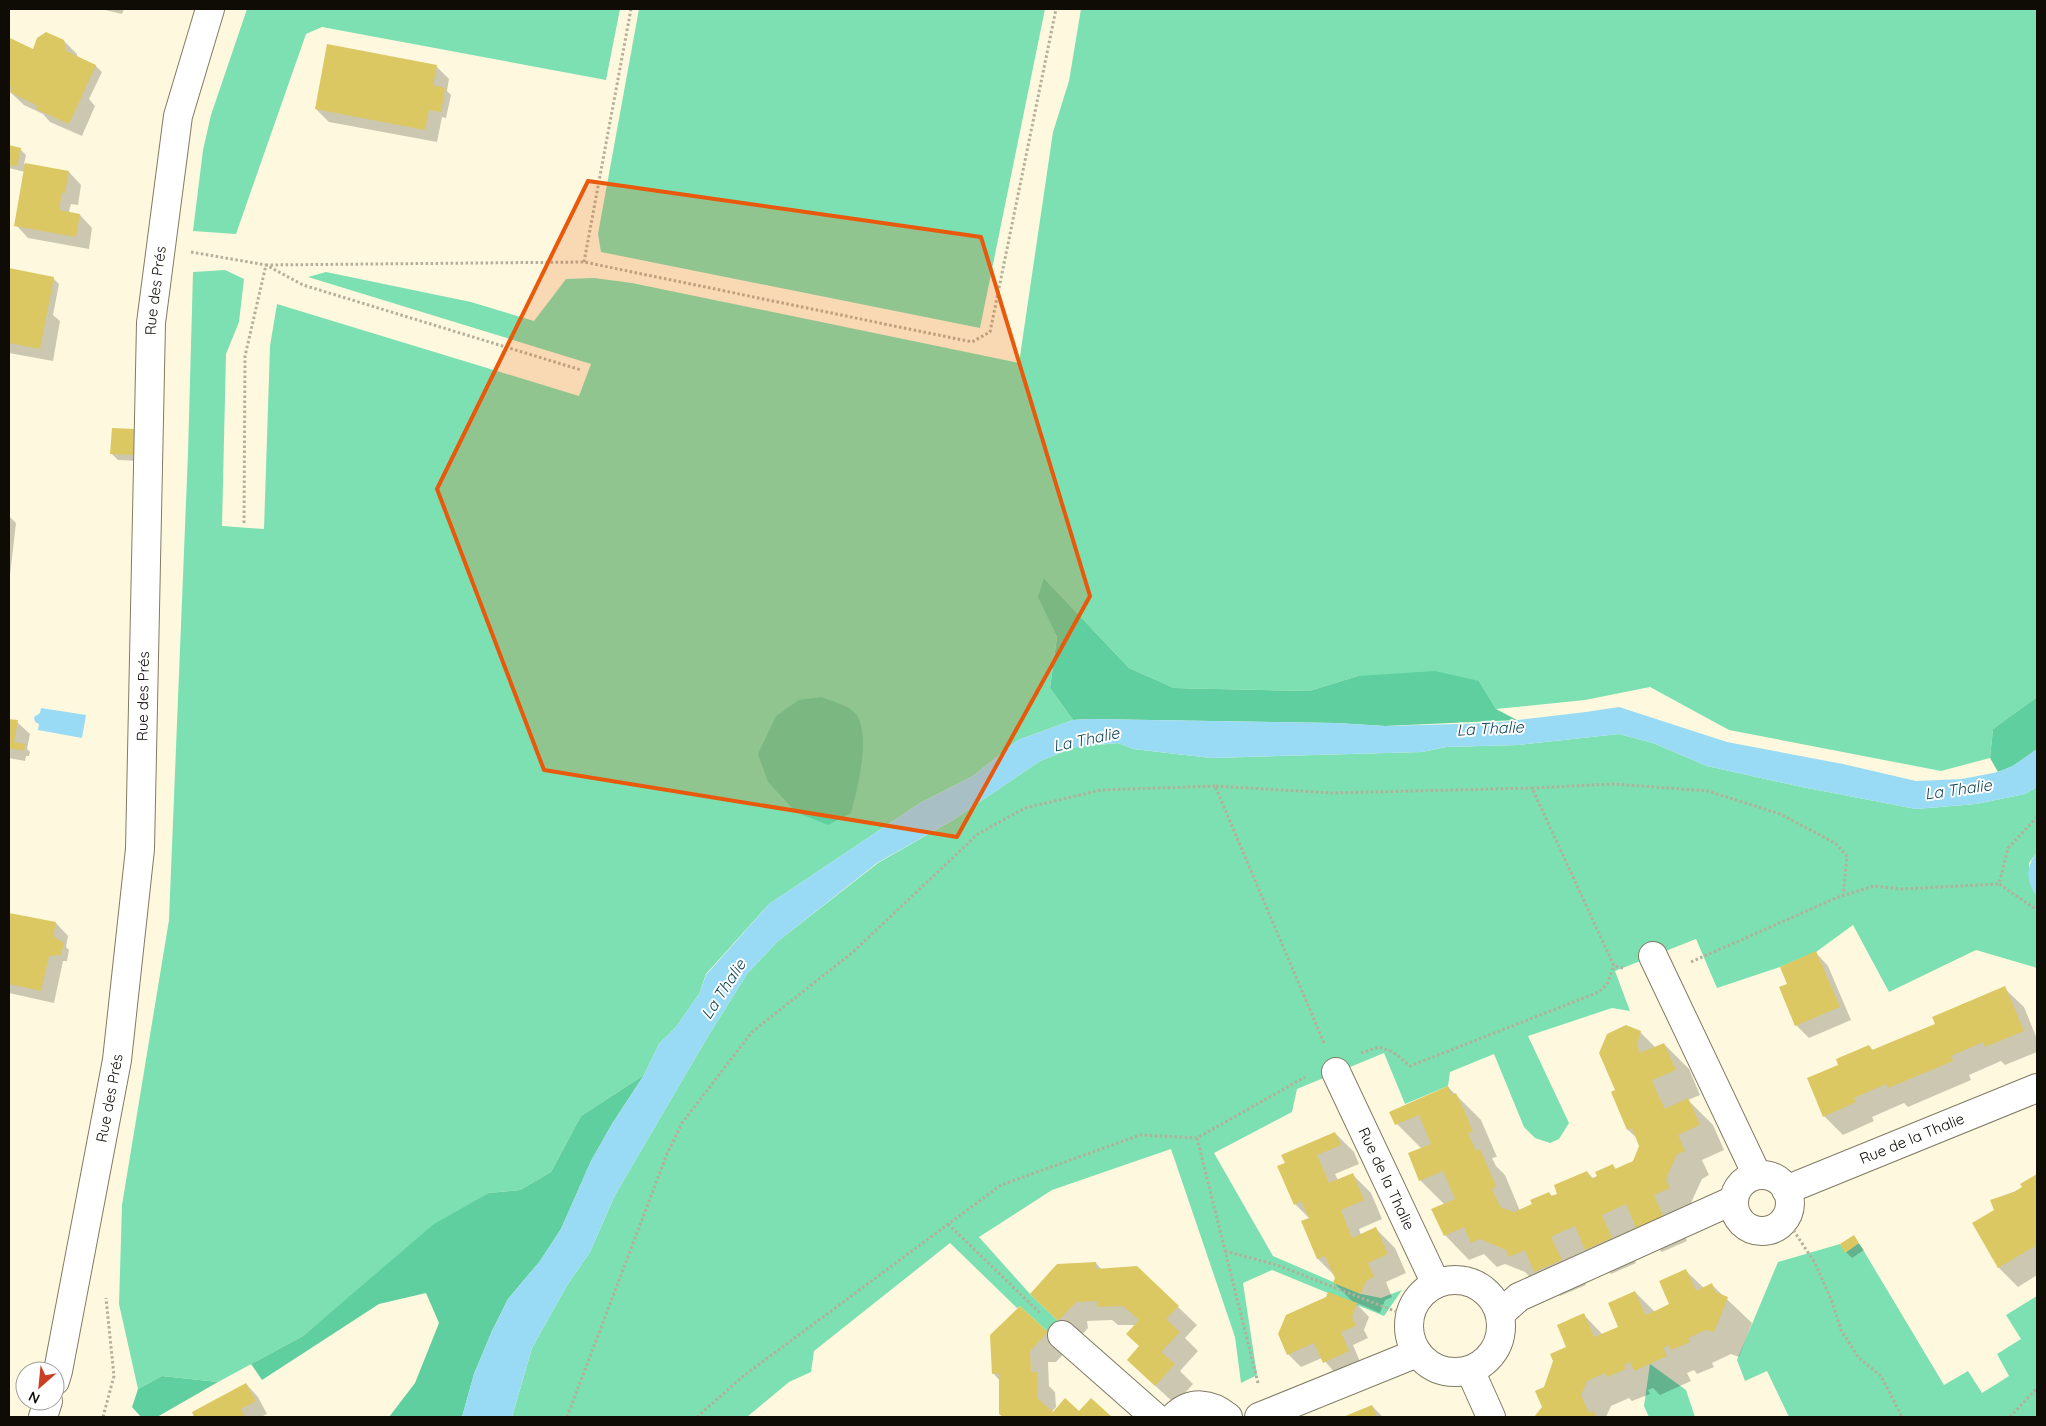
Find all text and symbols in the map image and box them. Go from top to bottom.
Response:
street label: Rue des Prés [141,245,170,335]
street label: Rue des Prés [132,651,153,741]
water label: La Thalie [1456,716,1525,740]
water label: La Thalie [1051,722,1122,756]
water label: La Thalie [1923,774,1994,804]
water label: La Thalie [696,955,750,1023]
street label: Rue des Prés [92,1053,127,1144]
street label: Rue de la Thalie [1857,1109,1967,1168]
street label: Rue de la Thalie [1354,1124,1419,1233]
north arrow [15,1361,65,1411]
text: N [25,1387,43,1408]

